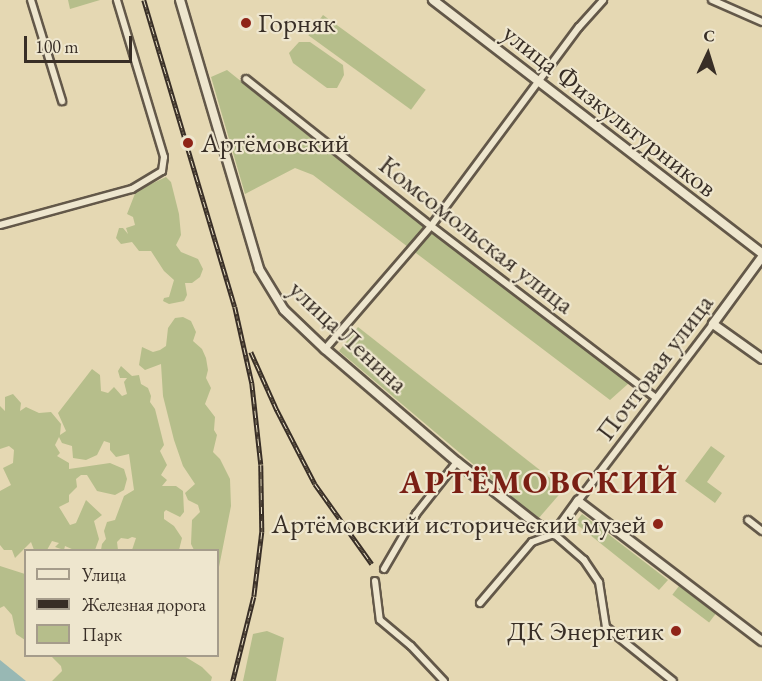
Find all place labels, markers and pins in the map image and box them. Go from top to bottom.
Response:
place label: Горняк [258,7,336,39]
marker: Горняк [239,16,253,30]
place label: Артёмовский [201,127,349,159]
marker: Артёмовский [179,134,197,152]
place label: Артёмовский исторический музей [272,508,646,540]
marker: Артёмовский исторический музей [651,517,665,531]
place label: ДК Энергетик [507,615,664,647]
marker: ДК Энергетик [669,624,683,638]

